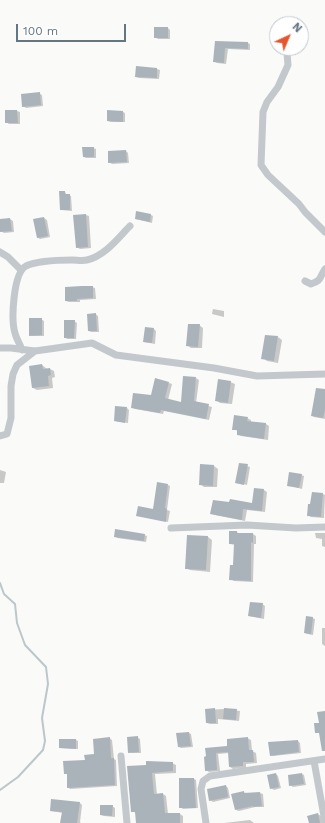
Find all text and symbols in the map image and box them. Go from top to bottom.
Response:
scale bar [18,16,128,42]
north arrow [269,16,309,56]
text: N [290,20,304,35]
text: 100 m [23,24,58,38]

